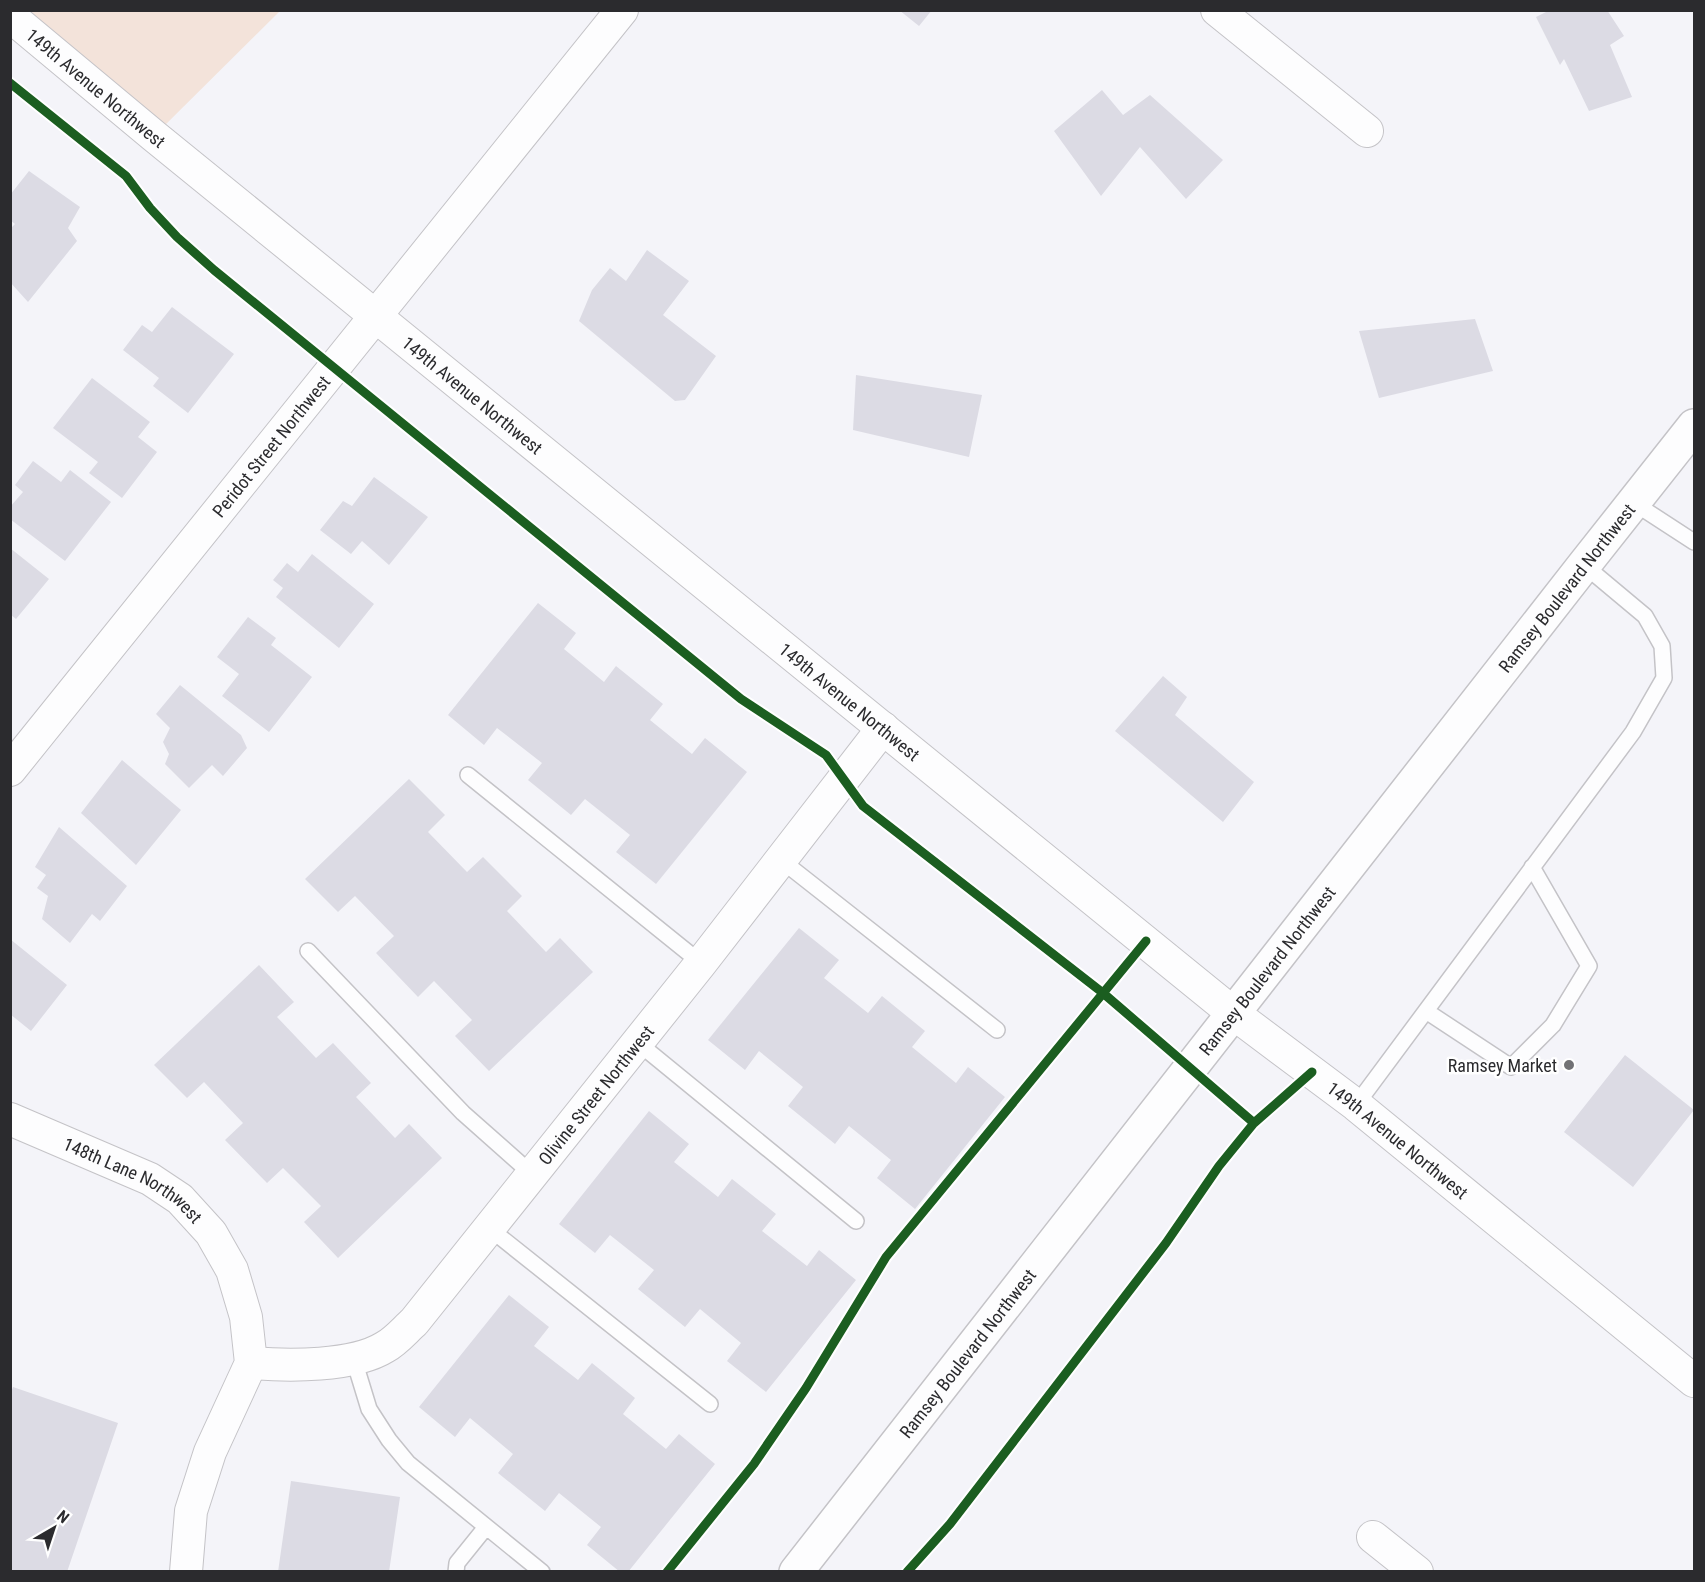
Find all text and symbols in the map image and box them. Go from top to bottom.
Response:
street label: 149th Avenue Northwest [22,24,170,152]
street label: 149th Avenue Northwest [398,332,547,458]
street label: Peridot Street Northwest [208,371,334,521]
street label: Ramsey Boulevard Northwest [1494,499,1639,676]
street label: 149th Avenue Northwest [775,638,924,765]
street label: Ramsey Boulevard Northwest [1194,882,1339,1059]
street label: Olivine Street Northwest [534,1021,658,1169]
place label: Ramsey Market [1448,1055,1557,1076]
marker: Ramsey Market [1562,1058,1576,1072]
street label: 149th Avenue Northwest [1323,1077,1473,1203]
street label: 148th Lane Northwest [60,1133,207,1227]
street label: Ramsey Boulevard Northwest [895,1265,1040,1442]
north arrow [24,1498,84,1558]
text: N [53,1506,73,1527]

